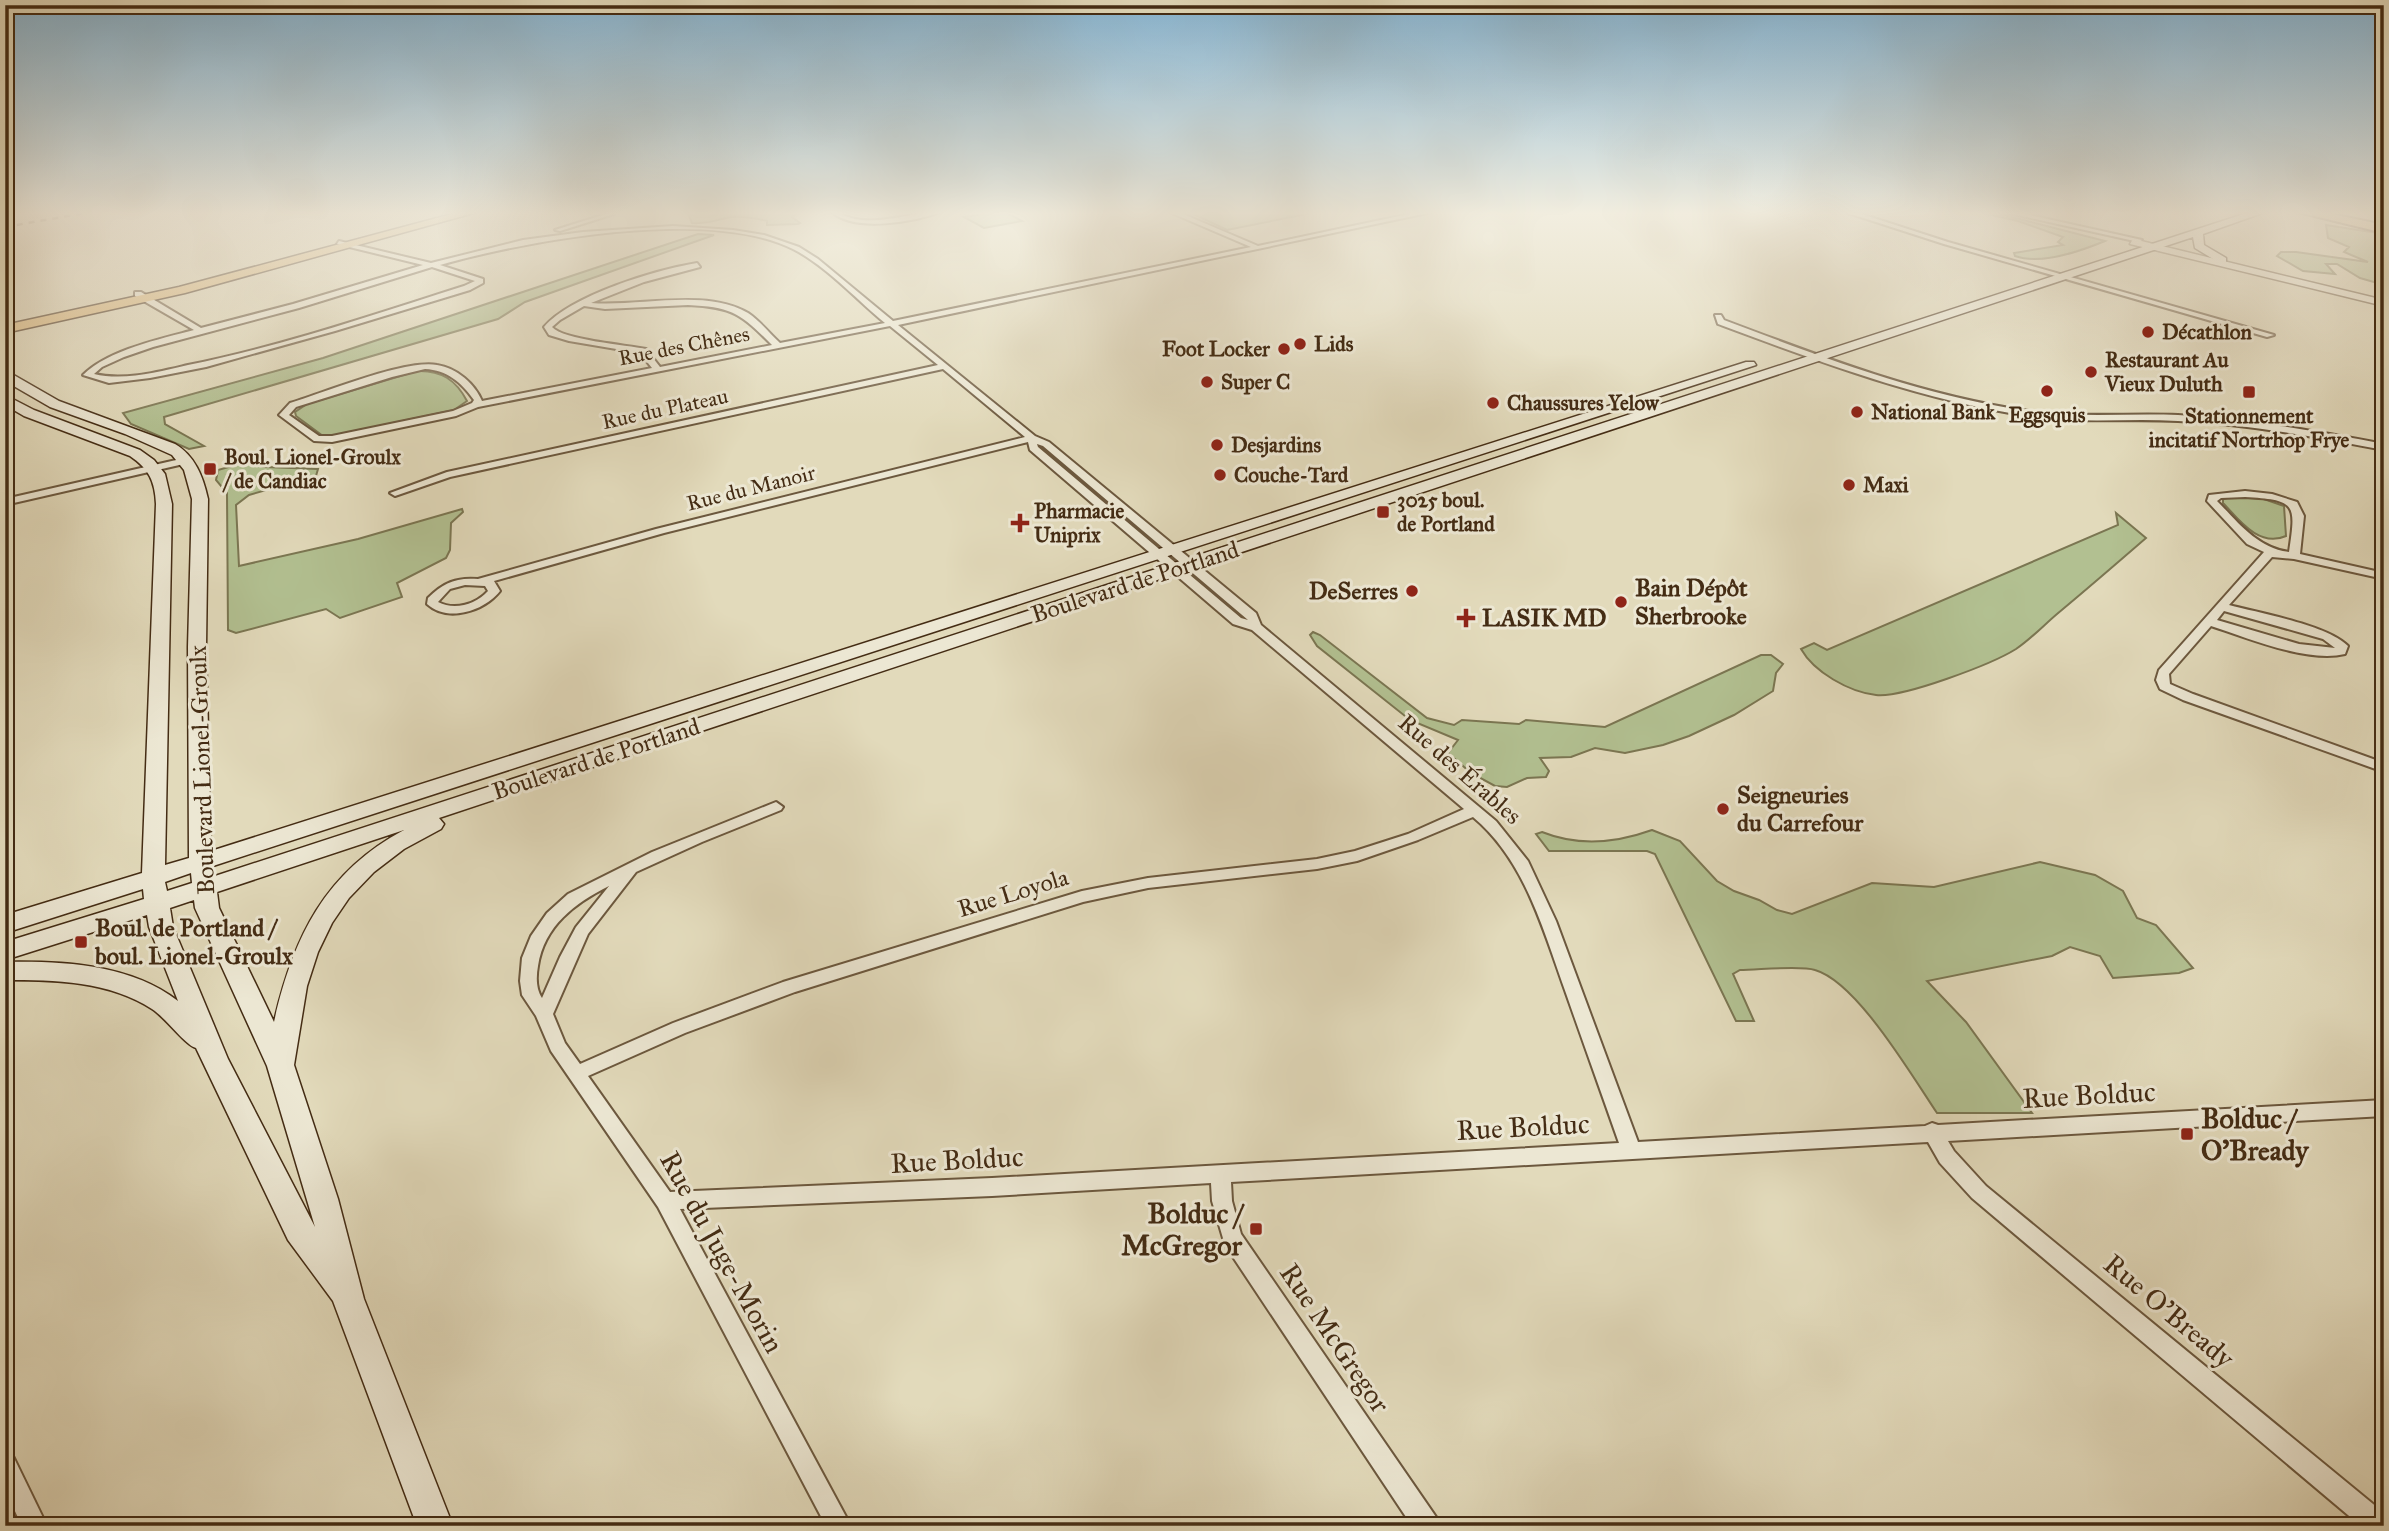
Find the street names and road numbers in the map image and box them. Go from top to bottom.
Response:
street label: Rue des Chênes [616,321,752,371]
street label: Rue du Plateau [600,383,730,435]
street label: Rue du Manoir [684,459,818,517]
street label: Boulevard de Portland [1027,534,1243,630]
street label: Boulevard Lionel-Groulx [183,645,221,895]
street label: Rue des Érables [1392,707,1528,831]
street label: Boulevard de Portland [488,711,704,807]
street label: Rue Loyola [954,862,1073,924]
street label: Rue Bolduc [2022,1074,2156,1116]
street label: Rue Bolduc [1456,1106,1590,1148]
street label: Rue Bolduc [890,1139,1024,1181]
street label: Rue du Juge-Morin [652,1145,792,1359]
street label: Rue O'Bready [2097,1246,2242,1376]
street label: Rue McGregor [1272,1257,1398,1420]

